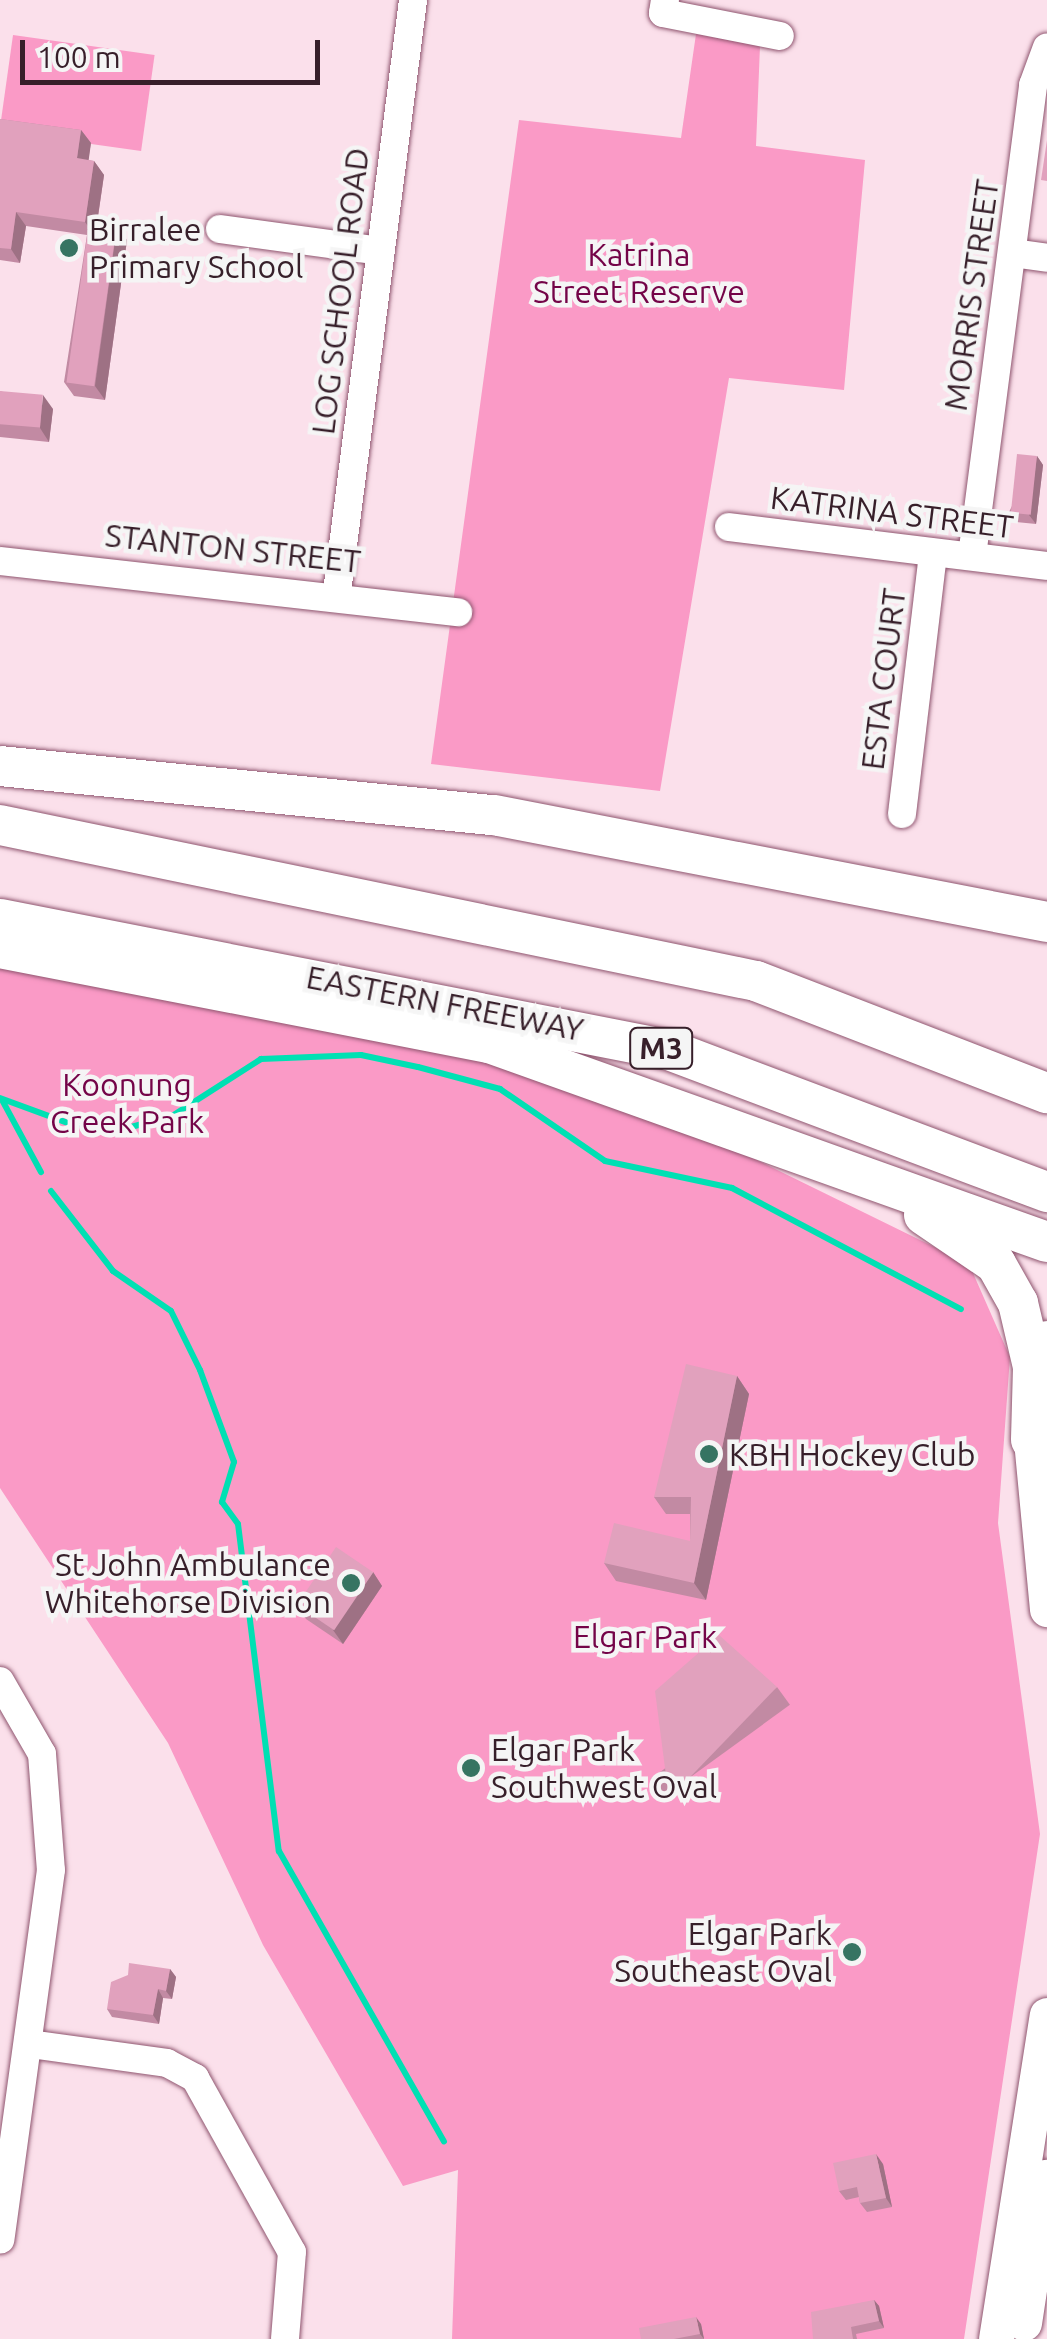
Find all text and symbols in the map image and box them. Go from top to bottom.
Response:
scale bar [25,20,325,82]
text: 100 m [37,40,121,74]
street label: LOG SCHOOL ROAD [303,146,377,436]
street label: MORRIS STREET [936,177,1006,413]
place label: Birralee Primary School [89,211,303,286]
park label: Katrina Street Reserve [533,236,745,311]
marker: Birralee Primary School [58,237,80,259]
street label: KATRINA STREET [768,478,1016,546]
street label: STANTON STREET [103,515,363,581]
street label: ESTA COURT [853,586,913,772]
street label: EASTERN FREEWAY [303,957,587,1049]
road number: M3 [628,1023,694,1073]
park label: Koonung Creek Park [50,1066,204,1141]
place label: KBH Hockey Club [729,1435,975,1473]
marker: KBH Hockey Club [698,1443,720,1465]
place label: St John Ambulance Whitehorse Division [45,1546,331,1621]
marker: St John Ambulance Whitehorse Division [340,1572,362,1594]
park label: Elgar Park [573,1617,717,1655]
place label: Elgar Park Southwest Oval [491,1731,717,1806]
marker: Elgar Park Southwest Oval [460,1757,482,1779]
place label: Elgar Park Southeast Oval [614,1915,832,1990]
marker: Elgar Park Southeast Oval [841,1941,863,1963]

